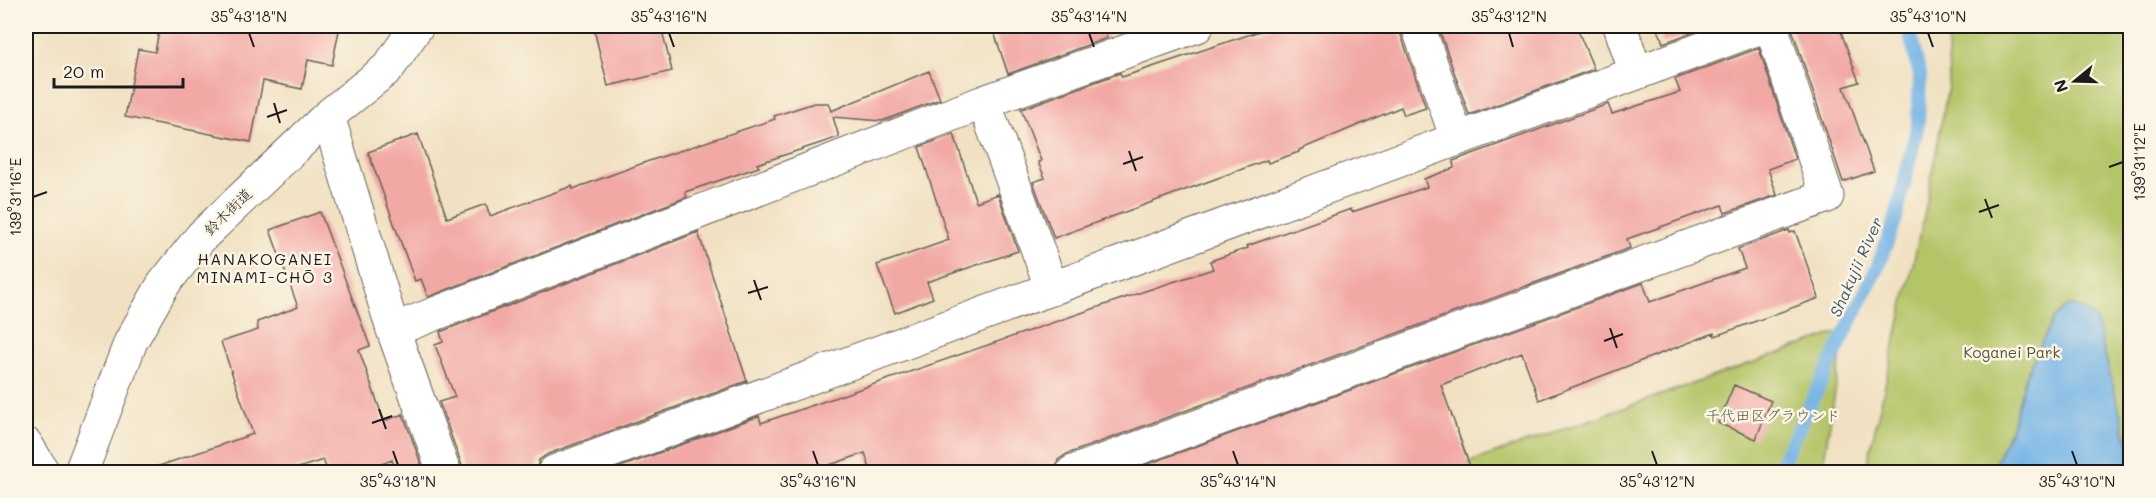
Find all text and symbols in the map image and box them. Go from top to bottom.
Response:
text: 35°43'18"N [211,6,287,26]
text: 35°43'16"N [631,6,707,26]
text: 35°43'14"N [1051,6,1127,26]
text: 35°43'12"N [1471,6,1547,26]
text: 35°43'10"N [1890,6,1966,26]
scale bar [54,51,183,89]
north arrow [2045,51,2105,111]
text: 20 m [63,59,104,83]
text: N [2048,77,2072,95]
text: 139°31'12"E [2129,123,2149,201]
text: 139°31'16"E [5,157,25,236]
street label: 鈴木街道 [199,183,256,239]
water label: Shakujii River [1824,214,1887,320]
district label: HANAKOGANEI MINAMI-CHŌ 3 [196,248,334,287]
park label: Koganei Park [1963,342,2061,362]
park label: 千代田区グラウンド [1705,405,1841,425]
text: 35°43'18"N [360,471,436,491]
text: 35°43'16"N [780,471,856,491]
text: 35°43'14"N [1200,471,1276,491]
text: 35°43'12"N [1619,471,1695,491]
text: 35°43'10"N [2039,471,2115,491]

